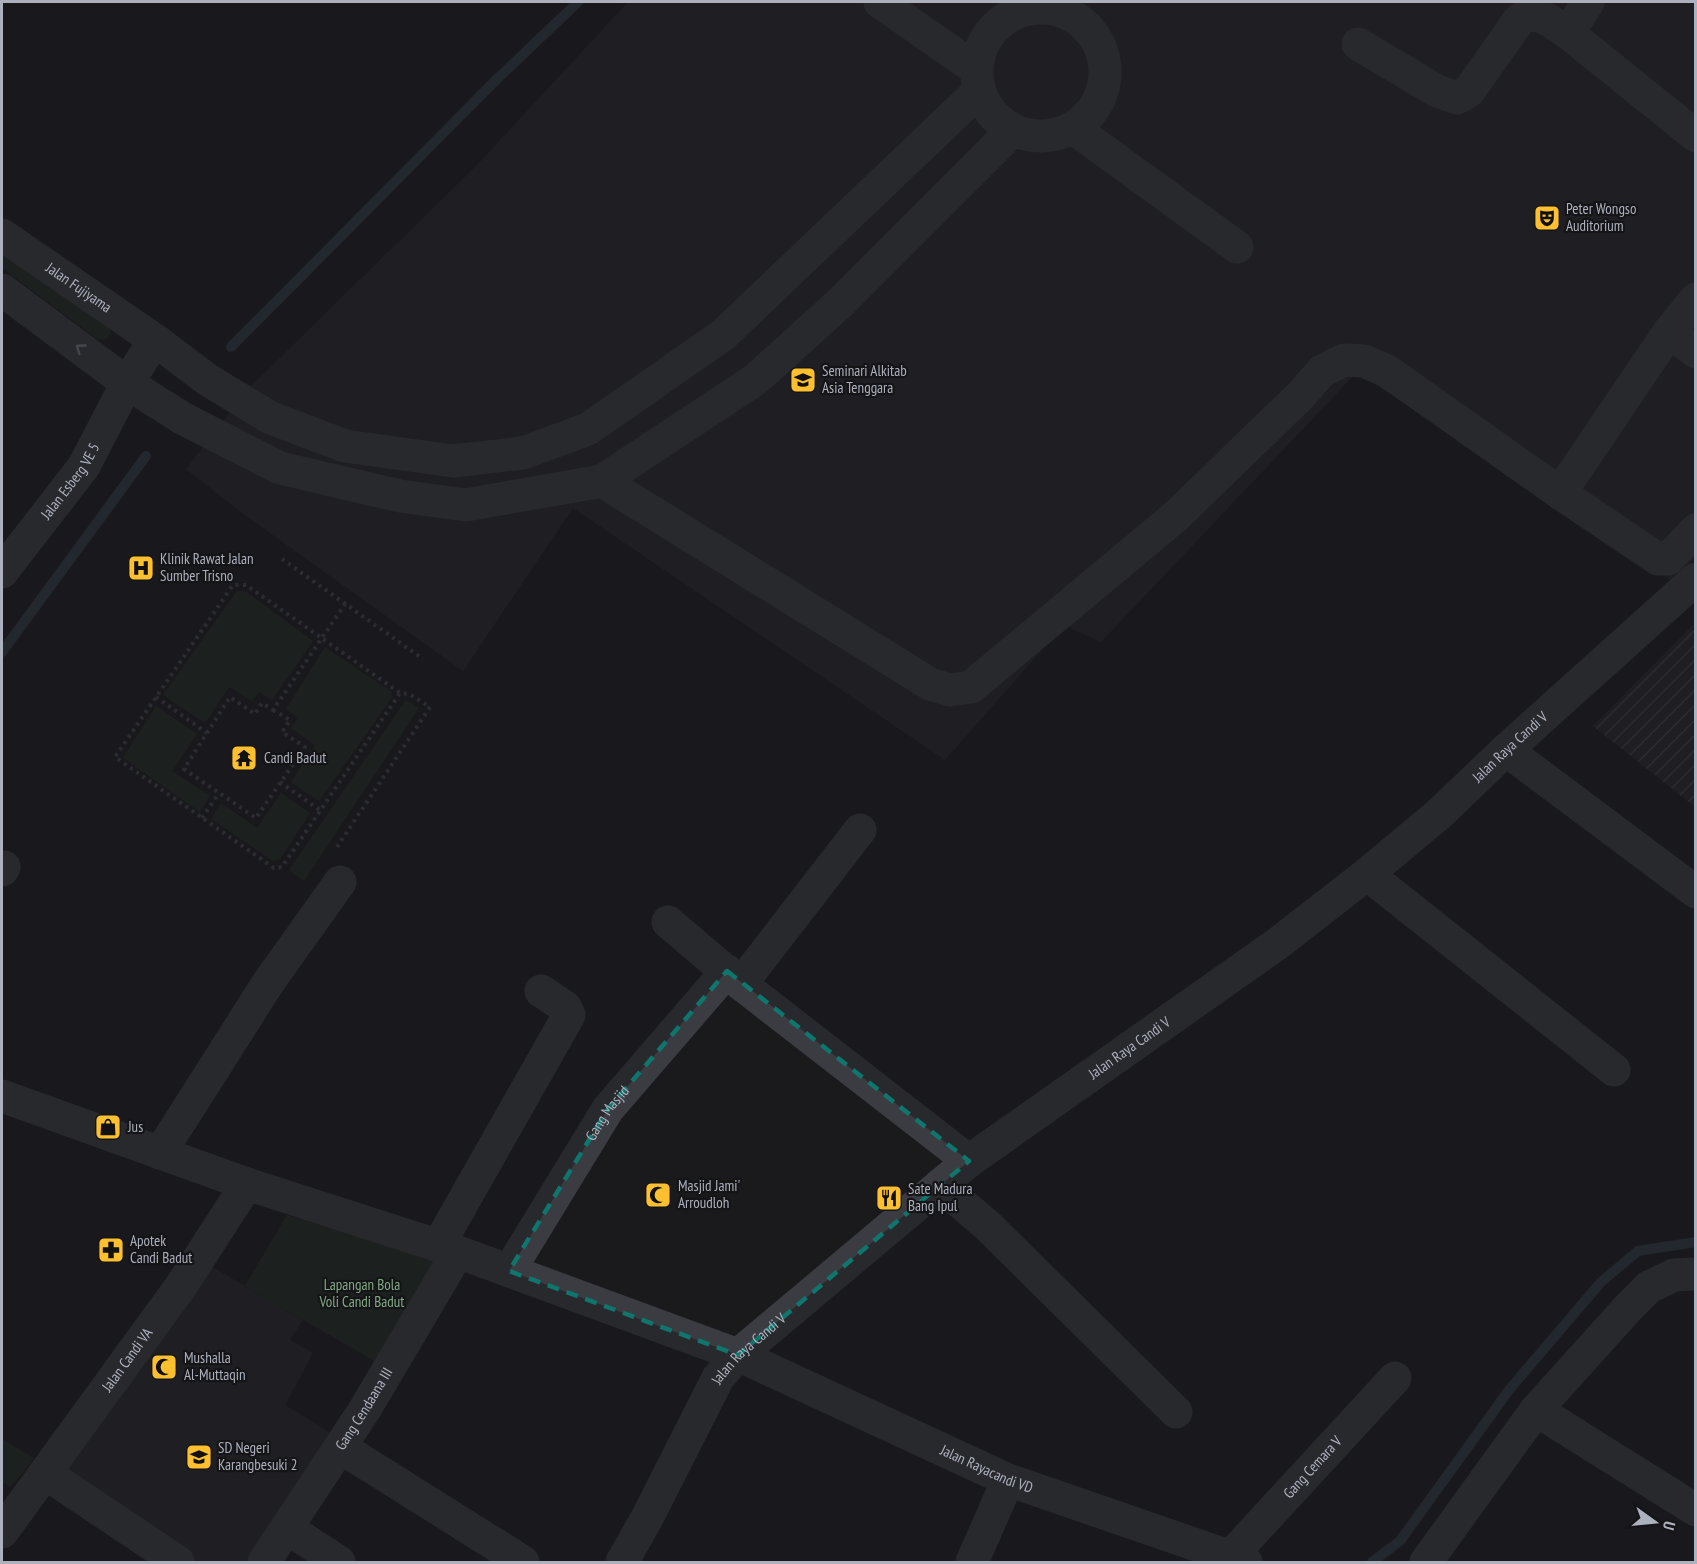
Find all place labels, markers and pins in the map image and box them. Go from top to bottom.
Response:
place label: Peter Wongso Auditorium [1566,199,1636,235]
theatre icon: Peter Wongso Auditorium [1532,203,1562,233]
place label: Seminari Alkitab Asia Tenggara [822,361,907,397]
school or university icon: Seminari Alkitab Asia Tenggara [788,365,818,395]
place label: Klinik Rawat Jalan Sumber Trisno [160,549,254,585]
hospital icon: Klinik Rawat Jalan Sumber Trisno [126,553,156,583]
temple icon: Candi Badut [229,743,259,773]
place label: Candi Badut [264,748,326,767]
shop icon: Jus [93,1112,123,1142]
place label: Jus [127,1117,143,1136]
place label: Masjid Jami' Arroudloh [678,1176,740,1212]
place label: Sate Madura Bang Ipul [908,1179,972,1215]
mosque icon: Masjid Jami' Arroudloh [643,1180,673,1210]
restaurant icon: Sate Madura Bang Ipul [874,1183,904,1213]
place label: Apotek Candi Badut [130,1231,192,1267]
pharmacy icon: Apotek Candi Badut [96,1235,126,1265]
place label: Mushalla Al-Muttaqin [184,1348,246,1384]
mosque icon: Mushalla Al-Muttaqin [149,1352,179,1382]
place label: SD Negeri Karangbesuki 2 [218,1438,298,1474]
school or university icon: SD Negeri Karangbesuki 2 [184,1442,214,1472]

